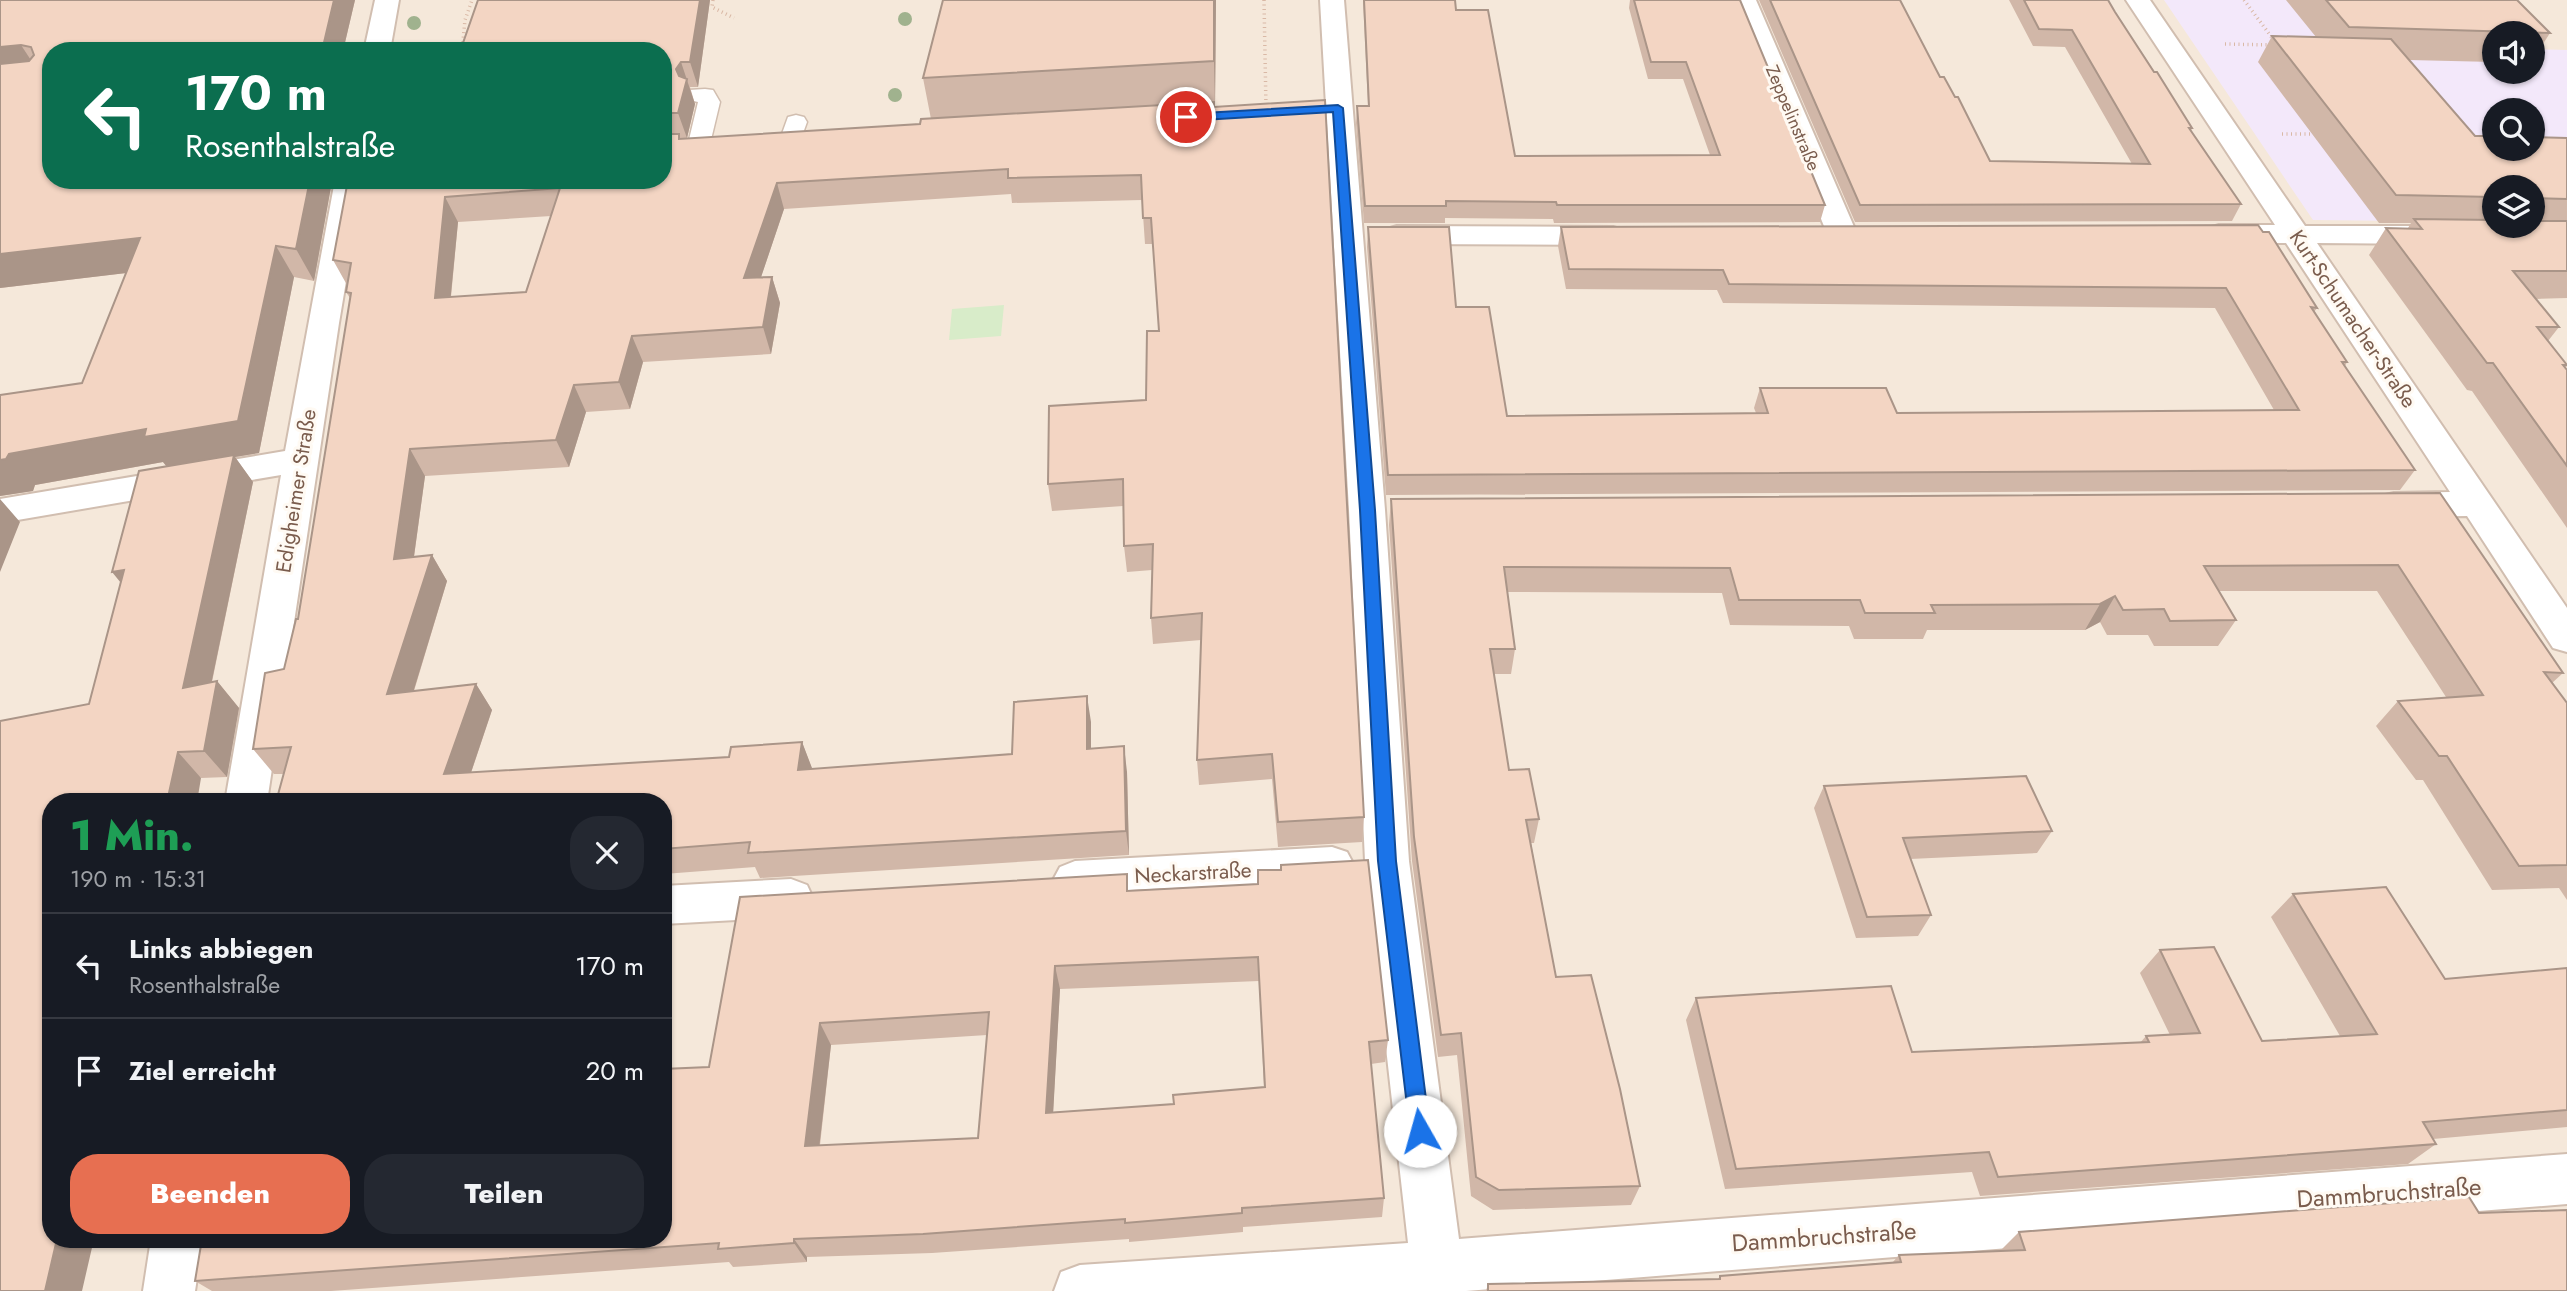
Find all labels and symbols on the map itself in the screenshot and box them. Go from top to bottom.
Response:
street label: Zeppelinstraße [1759,61,1827,175]
pin [1156,87,1216,147]
street label: Kurt-Schumacher-Straße [2282,224,2424,414]
street label: Edigheimer Straße [268,407,324,575]
street label: Neckarstraße [1134,855,1252,891]
position arrow [1383,1094,1457,1168]
street label: Dammbruchstraße [2295,1169,2482,1216]
street label: Dammbruchstraße [1730,1213,1917,1260]

